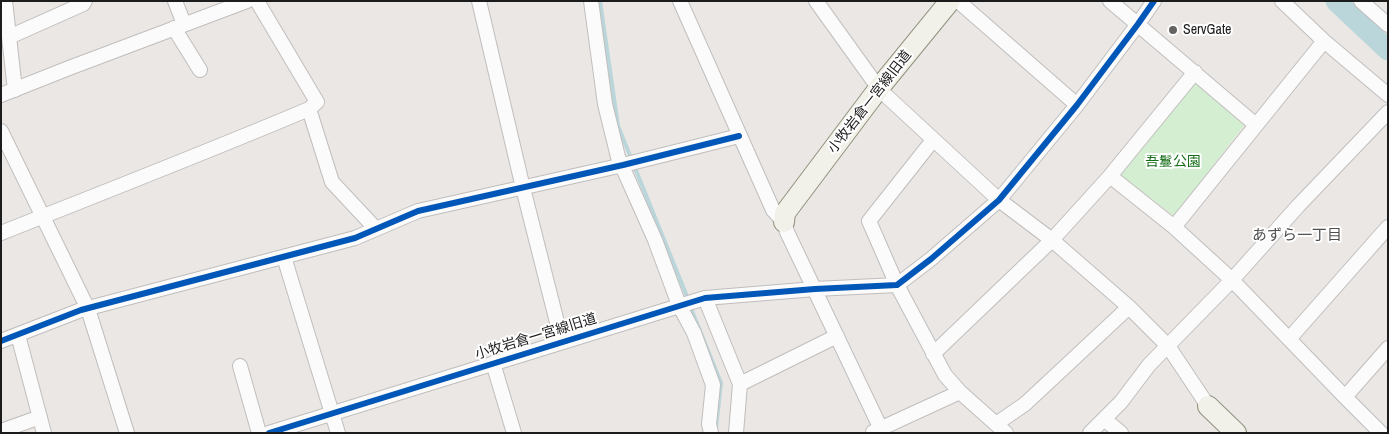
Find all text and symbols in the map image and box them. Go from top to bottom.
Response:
place label: ServGate [1183,22,1231,38]
marker: ServGate [1167,24,1179,36]
street label: 小牧岩倉一宮線旧道 [825,47,915,157]
park label: 吾鬘公園 [1145,154,1201,170]
district label: あずら一丁目 [1252,227,1342,245]
street label: 小牧岩倉一宮線旧道 [473,311,599,363]

